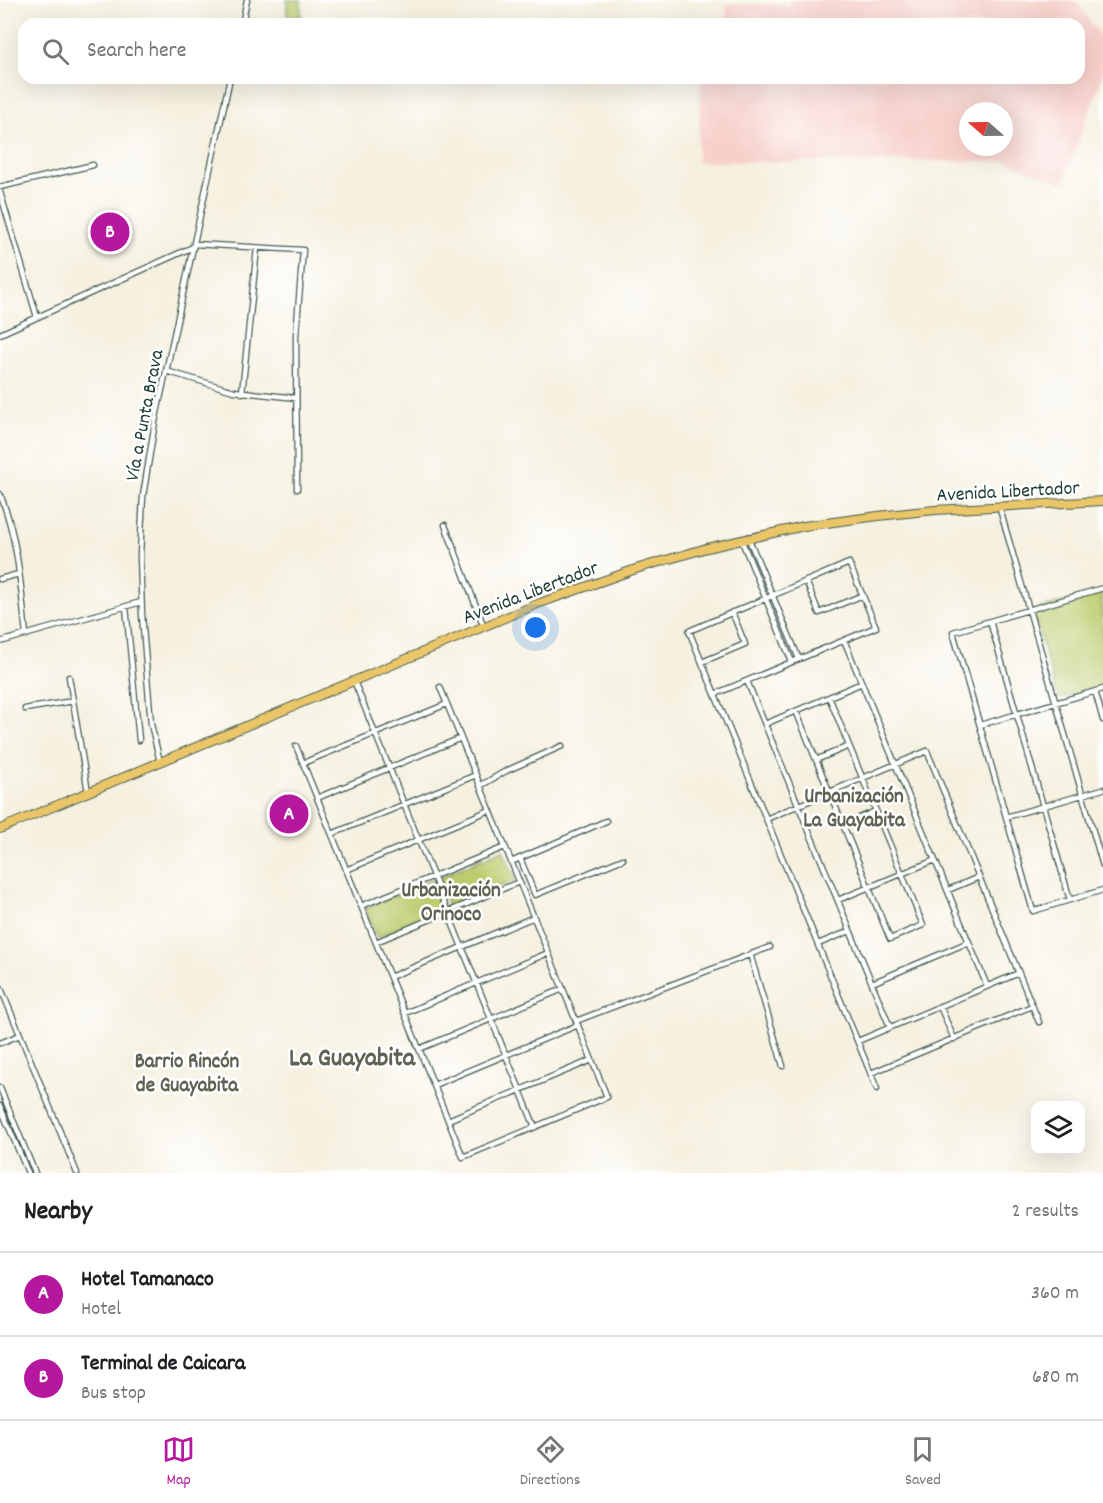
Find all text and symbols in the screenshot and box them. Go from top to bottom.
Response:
search box [18,18,1085,84]
icon: search [39,35,72,68]
text: Search here [87,36,186,67]
north arrow [959,102,1013,156]
pin: B [90,210,130,254]
street label: Vía a Punta Brava [119,347,173,484]
street label: Avenida Libertador [936,475,1081,511]
street label: Avenida Libertador [459,555,604,633]
your location [521,613,550,642]
district label: Urbanización La Guayabita [803,783,906,837]
pin: A [270,792,308,836]
district label: Urbanización Orinoco [401,877,501,931]
district label: La Guayabita [289,1041,416,1078]
district label: Barrio Rincón de Guayabita [135,1048,240,1102]
map controls [1031,1101,1085,1155]
button: layers [1031,1101,1085,1155]
text: Nearby [24,1194,92,1231]
text: 2 results [1012,1198,1079,1226]
text: Hotel Tamanaco [81,1265,214,1296]
text: A [38,1280,49,1308]
text: 360 m [1031,1280,1079,1308]
text: Hotel [81,1296,121,1324]
text: Terminal de Caicara [81,1349,245,1380]
text: B [39,1364,48,1392]
text: 680 m [1032,1364,1079,1392]
text: Bus stop [81,1380,146,1408]
tab: Map [162,1433,195,1492]
tab: Directions [520,1433,580,1492]
tab: Saved [905,1433,941,1492]

